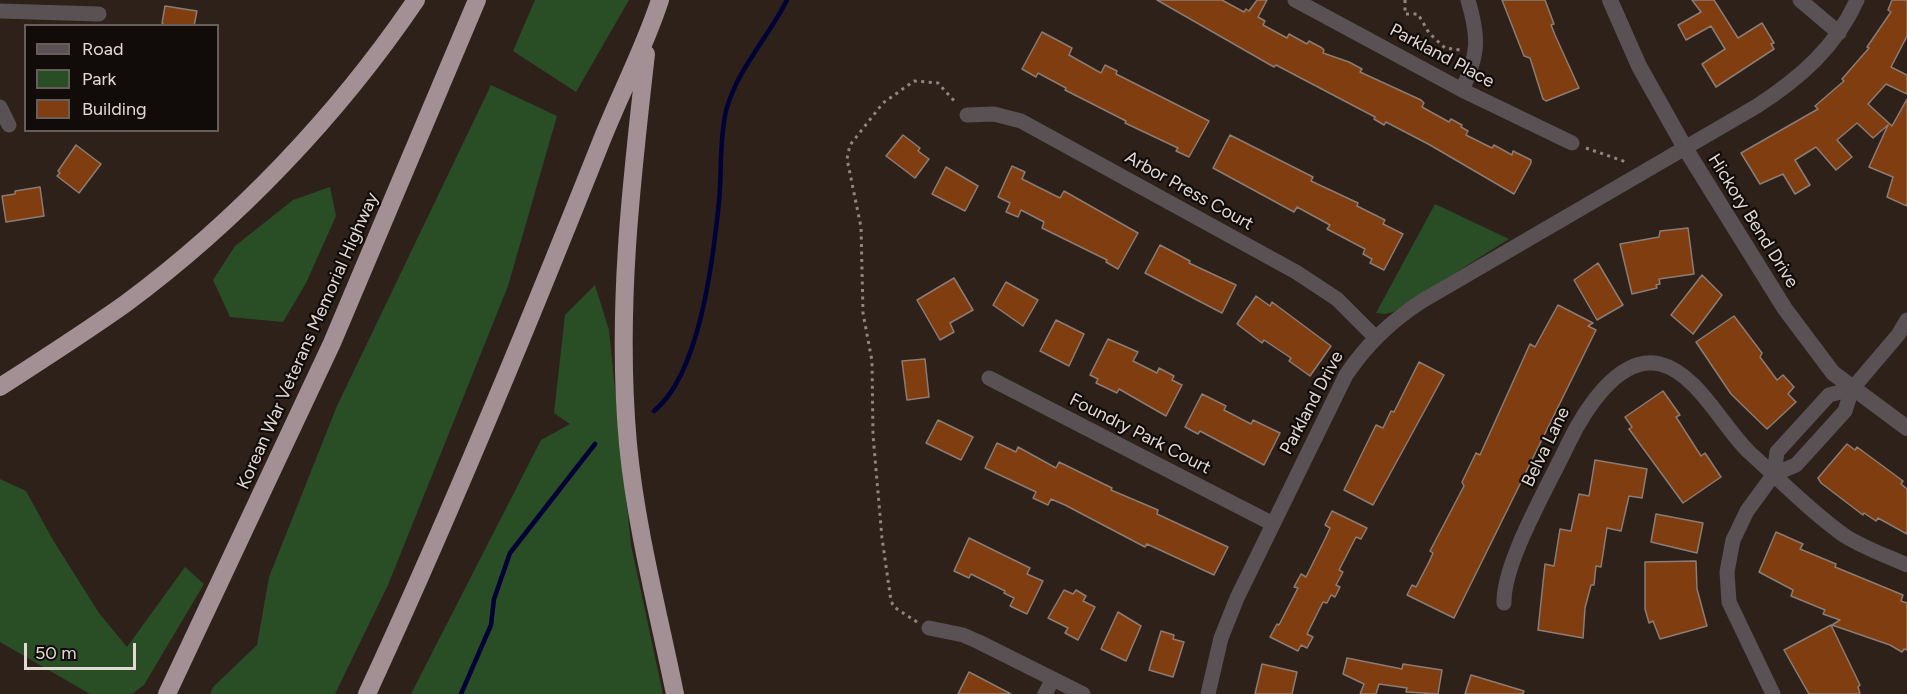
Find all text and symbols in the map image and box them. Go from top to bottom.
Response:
street label: Parkland Place [1386,19,1498,93]
legend [24,24,219,132]
text: Road [82,38,123,60]
text: Park [82,68,116,90]
text: Building [82,98,147,120]
street label: Arbor Press Court [1121,147,1257,235]
street label: Hickory Bend Drive [1703,150,1803,292]
street label: Korean War Veterans Memorial Highway [233,189,383,493]
street label: Parkland Drive [1276,348,1348,458]
street label: Foundry Park Court [1066,389,1214,479]
street label: Belva Lane [1517,404,1575,490]
scale bar [27,631,140,669]
text: 50 m [35,642,77,664]

